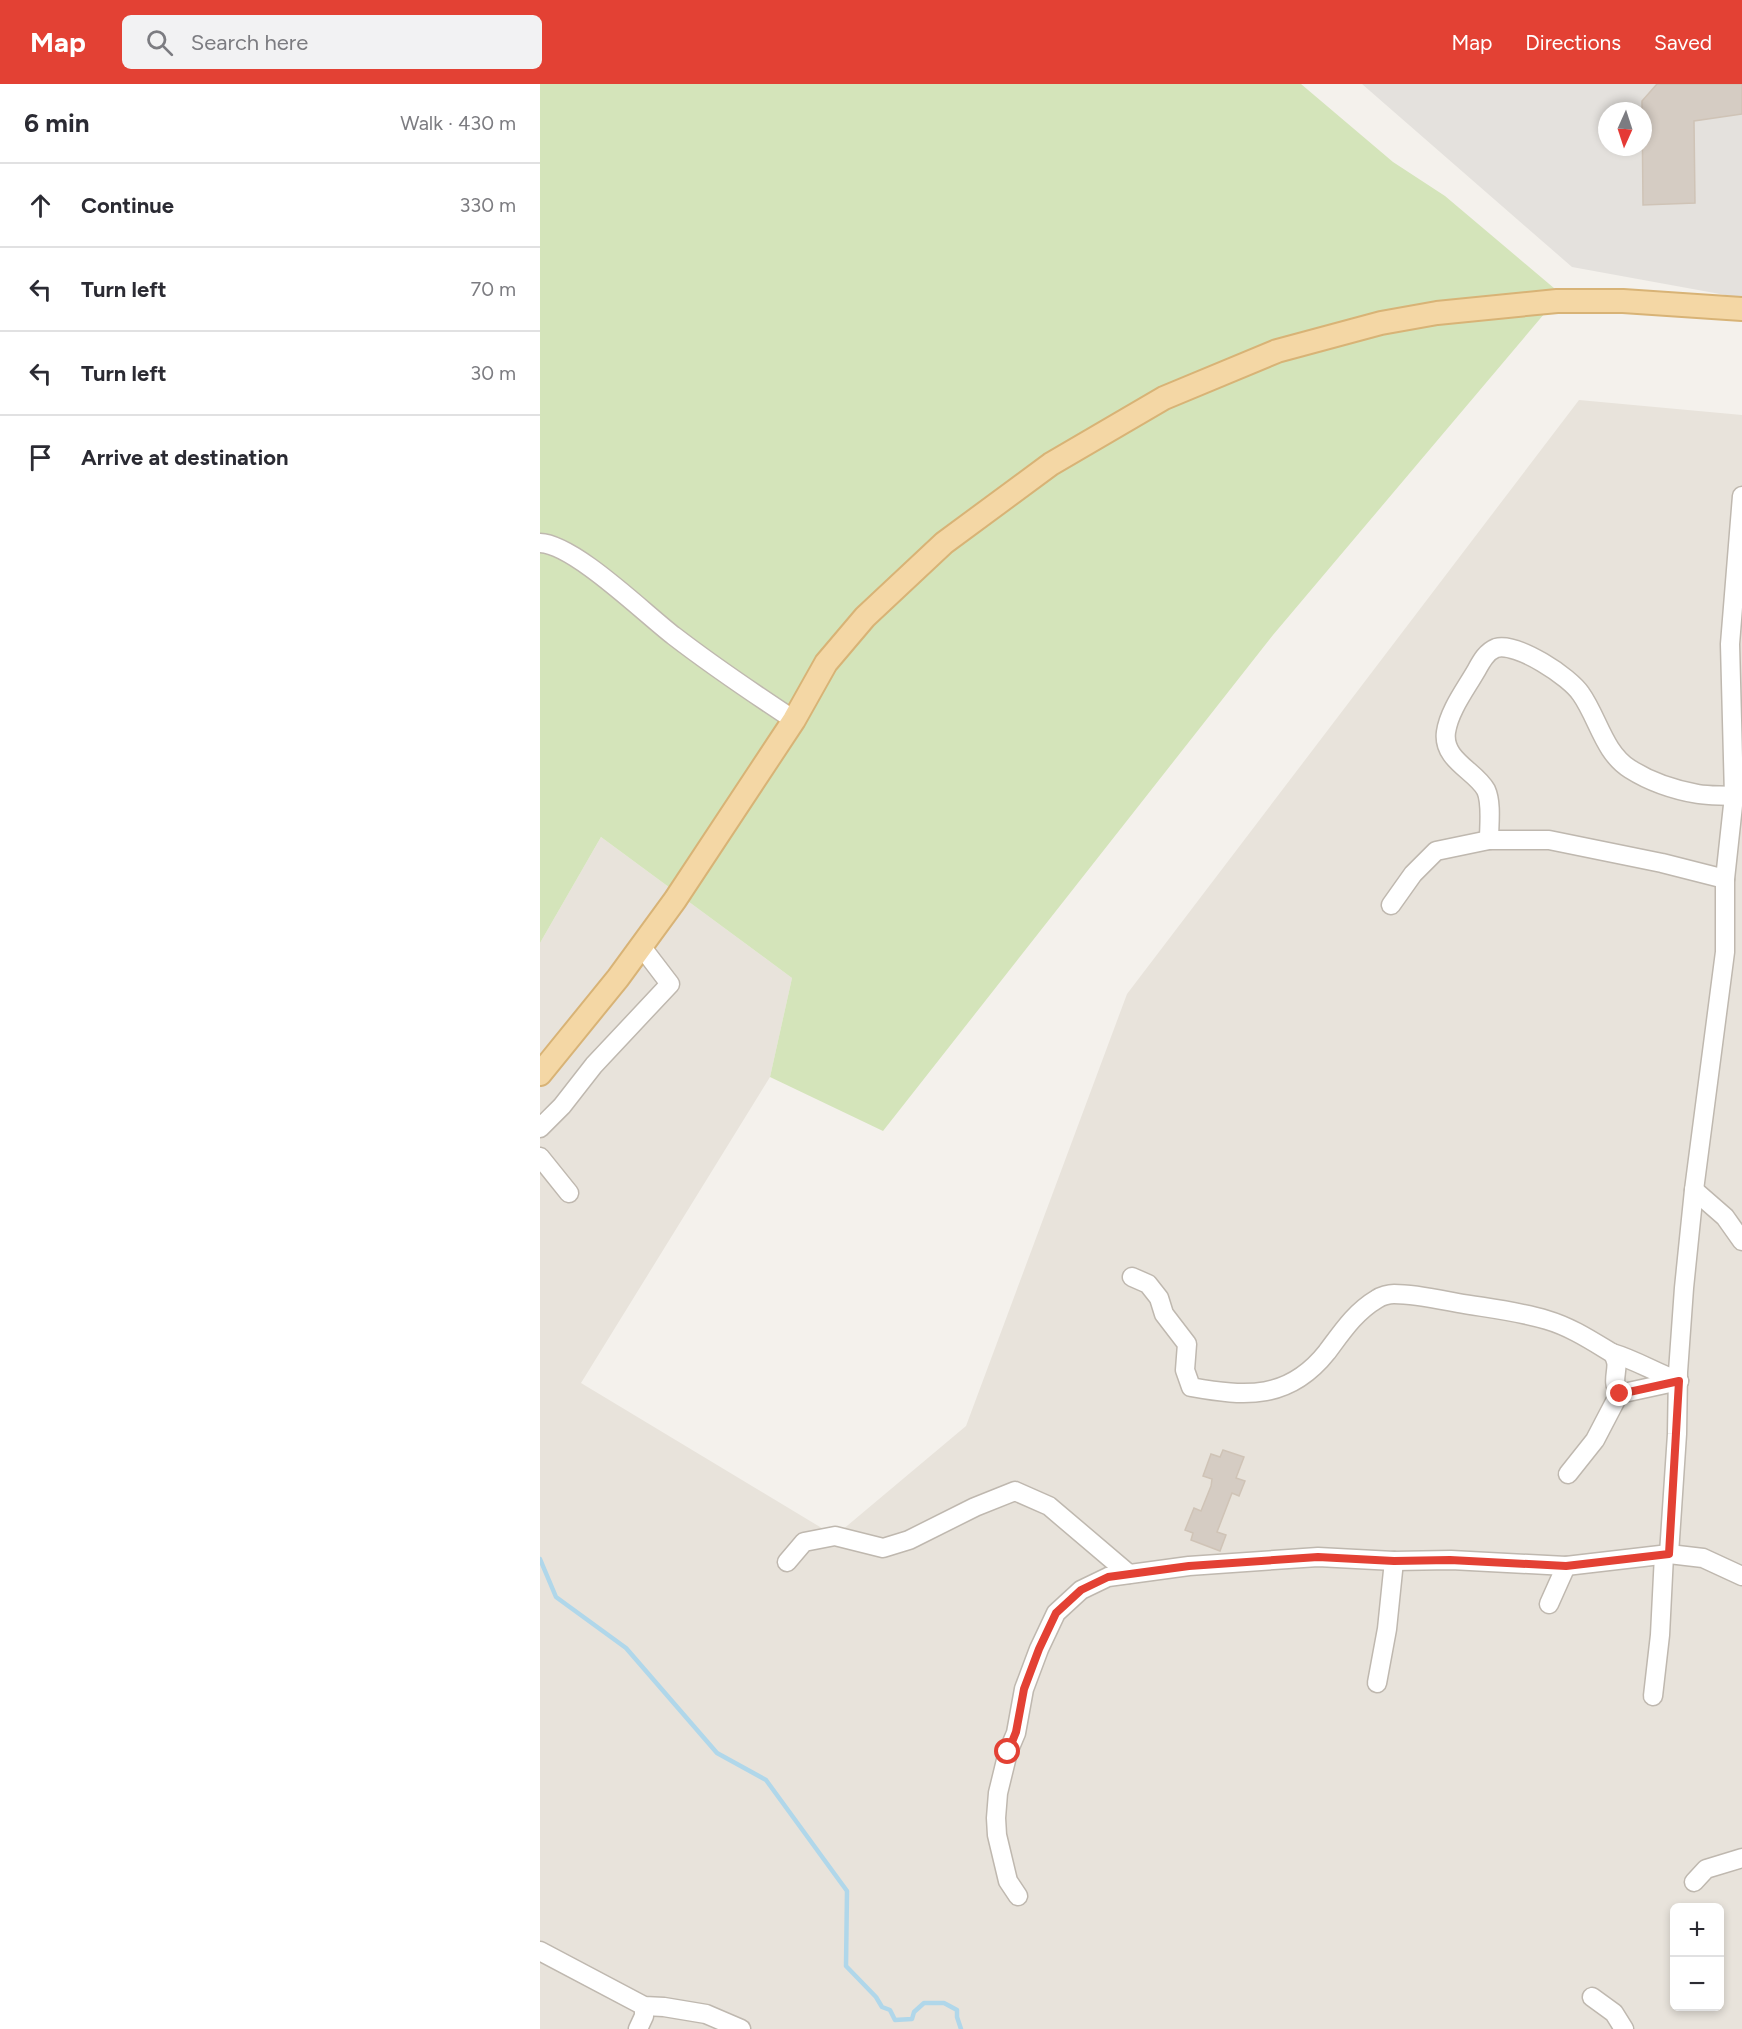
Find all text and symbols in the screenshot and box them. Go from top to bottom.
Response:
search box [122,15,542,69]
text: Map [30,25,86,59]
icon: search [143,26,176,59]
text: Search here [191,29,308,56]
text: Map [1451,30,1492,55]
text: Directions [1525,30,1621,55]
text: Saved [1654,30,1712,55]
north arrow [1598,102,1652,156]
text: 6 min [24,107,90,139]
text: Walk · 430 m [400,111,516,135]
icon: ahead [24,189,57,222]
text: Continue [81,192,174,219]
text: 330 m [459,193,516,217]
icon: left [24,273,57,306]
text: Turn left [81,276,167,303]
text: 70 m [470,277,516,301]
icon: left [24,357,57,390]
text: Turn left [81,360,167,387]
text: 30 m [470,361,516,385]
icon: arrive [24,441,57,474]
text: Arrive at destination [81,444,289,471]
route end [1606,1380,1632,1406]
route start [994,1738,1020,1764]
map controls [1670,1903,1724,2011]
button: + [1670,1903,1724,1957]
button: − [1670,1957,1724,2011]

